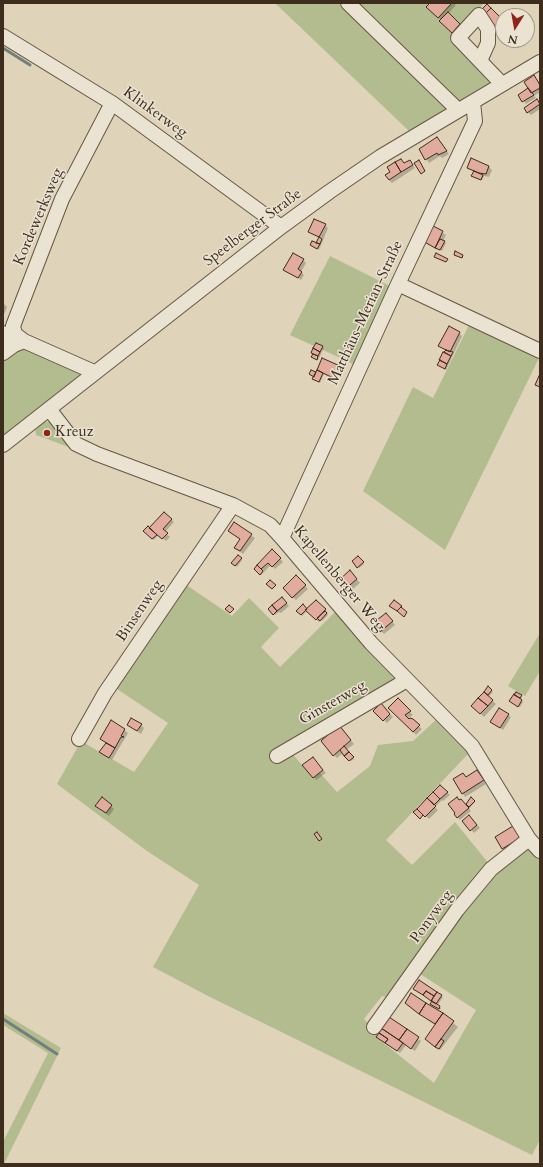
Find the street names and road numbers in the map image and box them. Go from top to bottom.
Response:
street label: Klinkerweg [119,84,191,142]
street label: Kordewerksweg [10,166,68,268]
street label: Speelberger Straße [200,185,306,271]
street label: Matthäus-Merian-Straße [325,238,407,388]
street label: Kapellenberger Weg [290,523,388,635]
street label: Binsenweg [113,577,167,645]
street label: Ginsterweg [296,677,370,729]
street label: Ponyweg [407,887,457,947]

